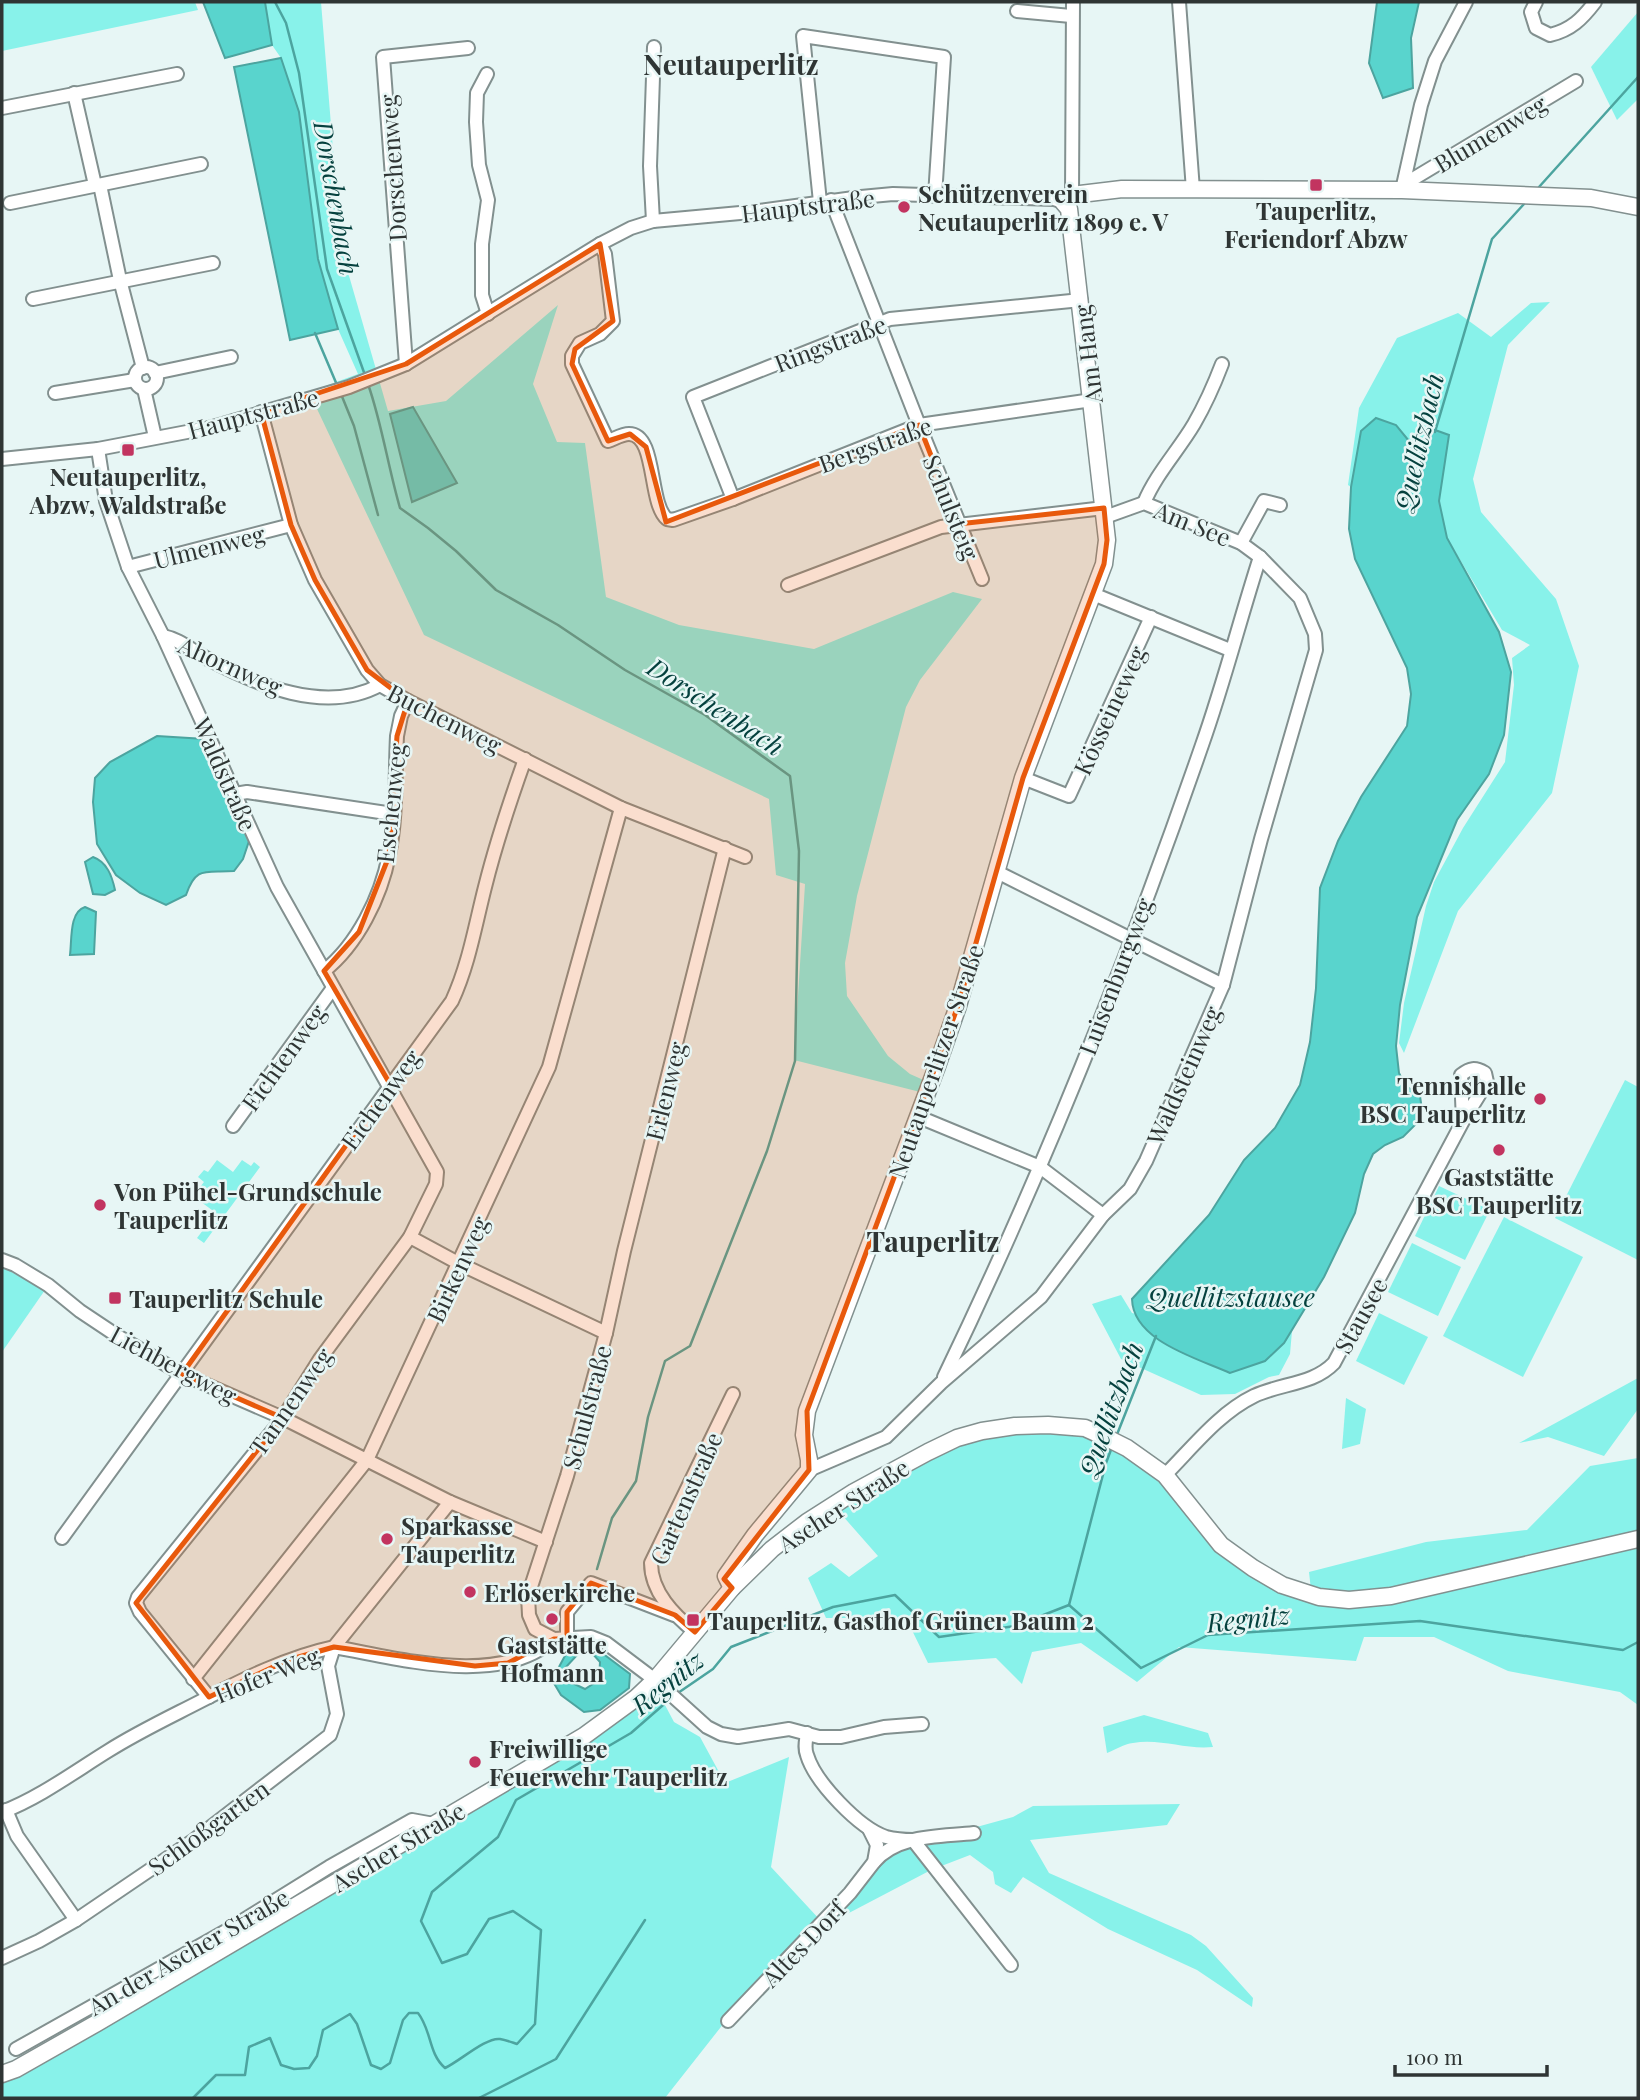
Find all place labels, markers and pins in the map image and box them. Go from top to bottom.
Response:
place label: Schützenverein Neutauperlitz 1899 e. V [918,177,1169,237]
marker: Tauperlitz, Feriendorf Abzw [1308,177,1324,193]
place label: Tauperlitz, Feriendorf Abzw [1224,194,1408,254]
marker: Schützenverein Neutauperlitz 1899 e. V [896,199,912,215]
marker: Neutauperlitz, Abzw, Waldstraße [120,442,136,458]
place label: Neutauperlitz, Abzw, Waldstraße [28,460,227,520]
place label: Tennishalle BSC Tauperlitz [1360,1069,1526,1129]
marker: Tennishalle BSC Tauperlitz [1532,1091,1548,1107]
marker: Gaststätte BSC Tauperlitz [1491,1142,1507,1158]
place label: Gaststätte BSC Tauperlitz [1416,1160,1582,1220]
place label: Von Pühel-Grundschule Tauperlitz [113,1175,382,1235]
marker: Von Pühel-Grundschule Tauperlitz [92,1197,108,1213]
place label: Tauperlitz Schule [129,1282,323,1314]
marker: Tauperlitz Schule [107,1290,123,1306]
place label: Sparkasse Tauperlitz [401,1509,515,1569]
marker: Sparkasse Tauperlitz [379,1531,395,1547]
place label: Erlöserkirche [484,1576,635,1608]
marker: Erlöserkirche [462,1584,478,1600]
place label: Tauperlitz, Gasthof Grüner Baum 2 [707,1604,1094,1636]
marker: Gaststätte Hofmann [544,1611,560,1627]
marker: Tauperlitz, Gasthof Grüner Baum 2 [685,1612,701,1628]
place label: Gaststätte Hofmann [497,1628,607,1688]
place label: Freiwillige Feuerwehr Tauperlitz [489,1732,728,1792]
marker: Freiwillige Feuerwehr Tauperlitz [467,1754,483,1770]

